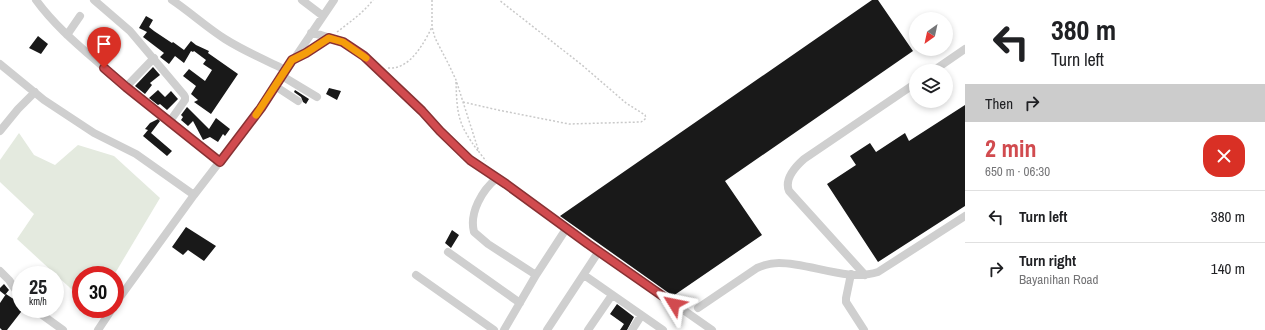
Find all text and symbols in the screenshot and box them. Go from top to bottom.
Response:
text: 380 m [1051,11,1116,49]
north arrow [909,12,953,56]
map controls [909,12,953,108]
icon: left [985,16,1037,68]
pin [87,27,121,68]
icon: arrive [93,33,115,55]
text: Turn left [1051,47,1104,72]
button: layers [909,64,953,108]
icon: right [1021,92,1043,114]
text: Then [985,93,1013,114]
text: 2 min [985,132,1036,164]
button: close [1203,135,1245,177]
text: 650 m · 06:30 [985,163,1050,180]
icon: left [985,206,1007,228]
text: Turn left [1019,206,1067,227]
text: 380 m [1211,206,1245,227]
text: Turn right [1019,250,1076,271]
icon: right [985,258,1007,280]
text: 140 m [1211,258,1245,279]
speed limit sign: 30 [72,266,124,318]
text: Bayanihan Road [1019,271,1098,288]
text: 25 [29,273,47,300]
position arrow [653,283,695,325]
text: km/h [29,295,47,308]

